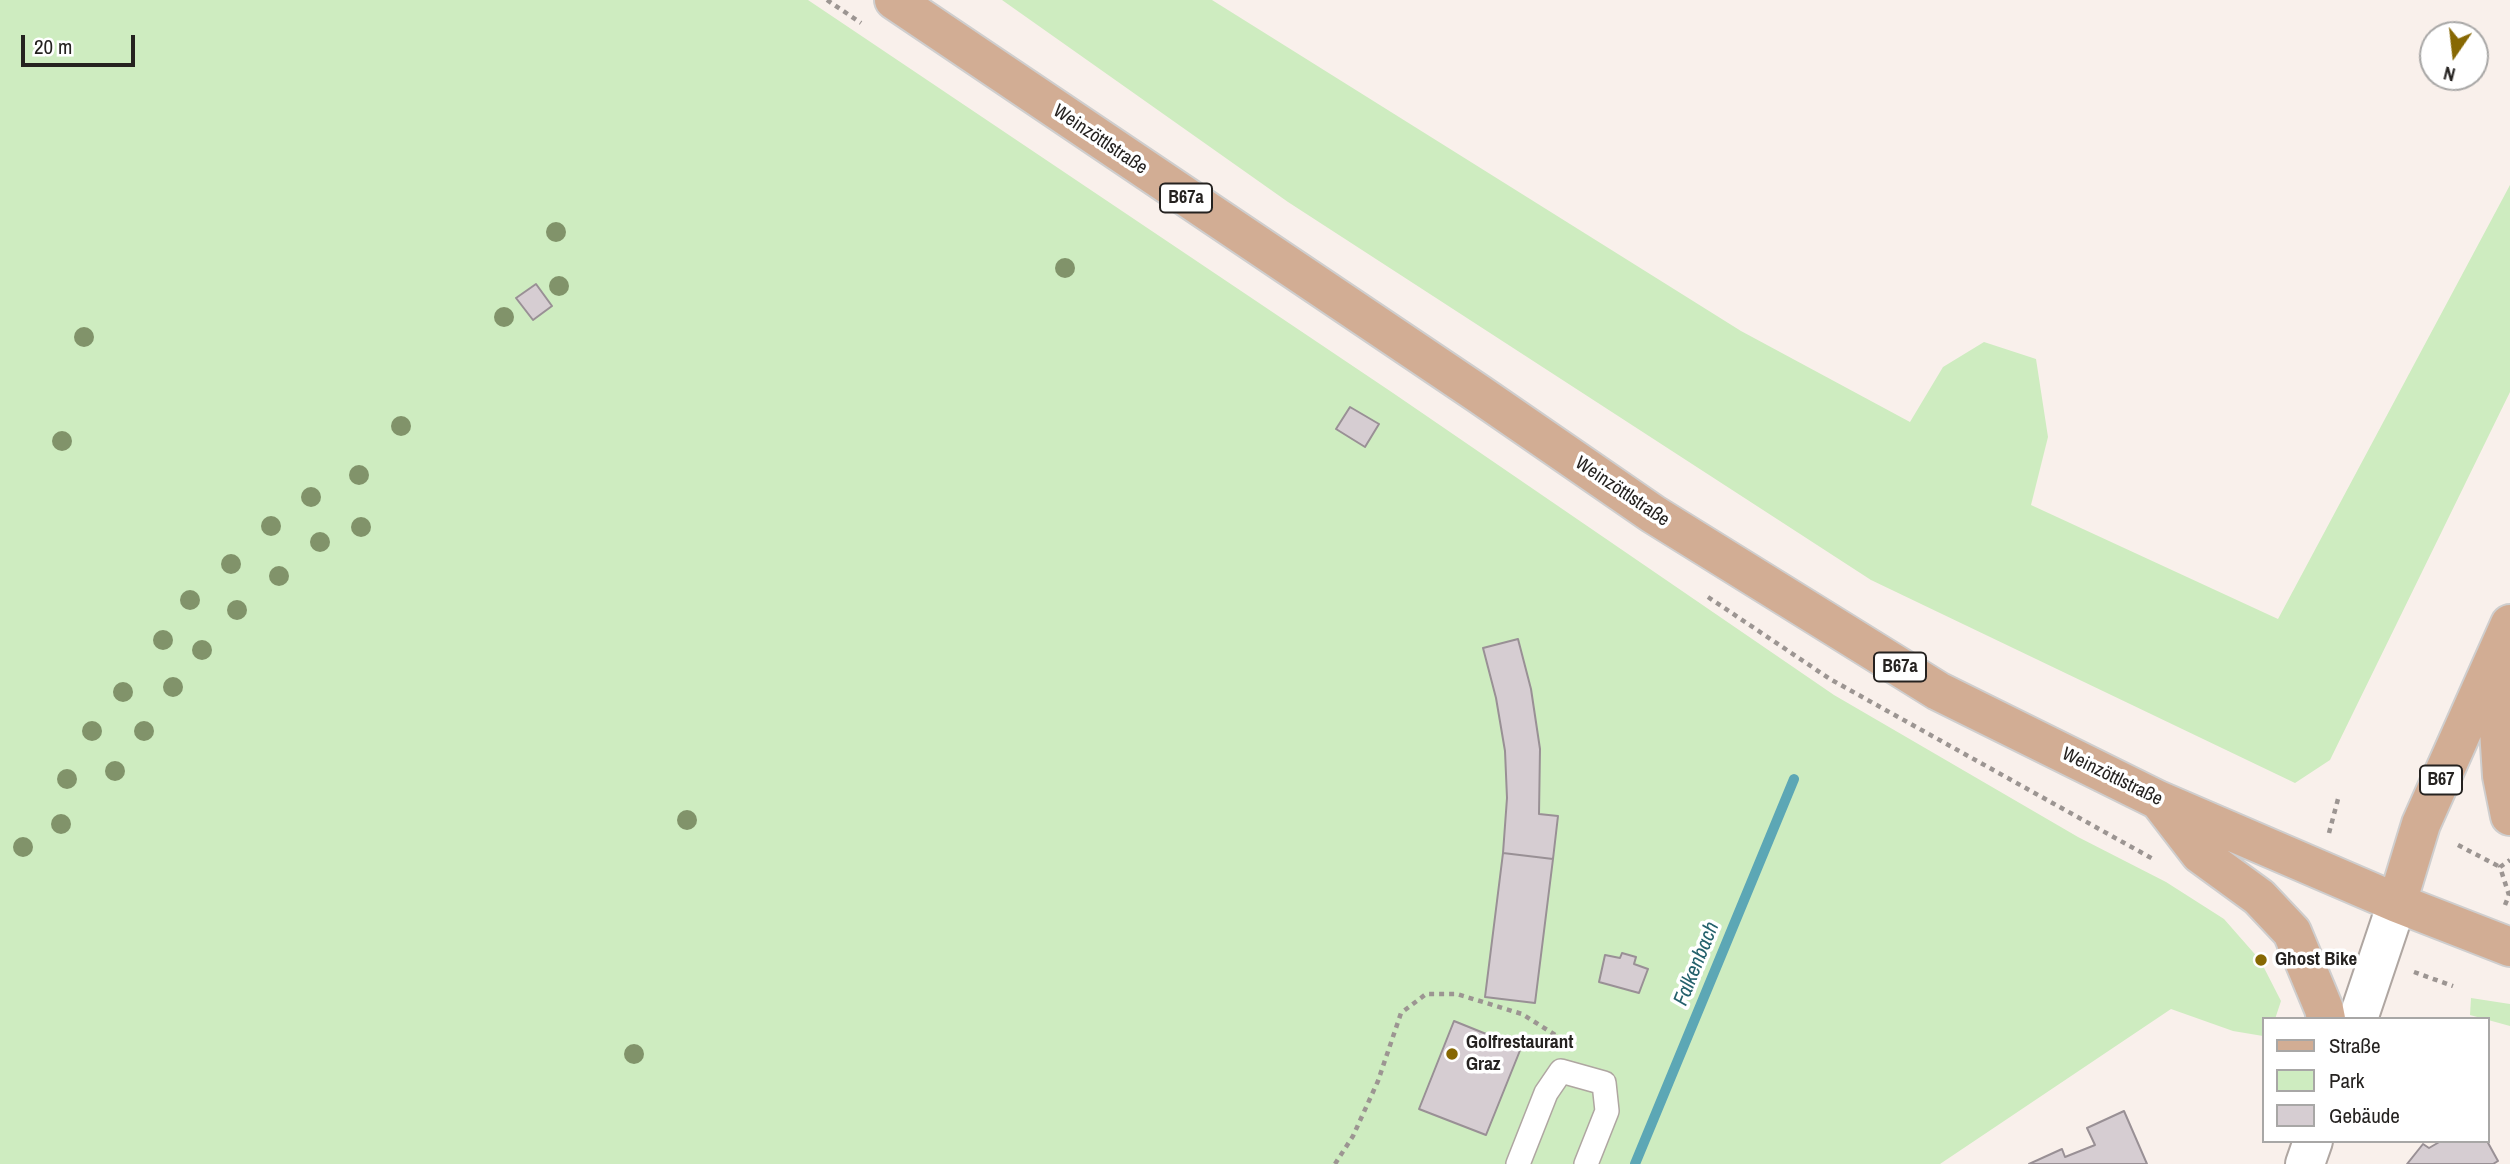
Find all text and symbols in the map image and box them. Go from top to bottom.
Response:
scale bar [24,21,138,65]
north arrow [2419,21,2489,91]
text: 20 m [34,32,72,61]
text: N [2441,60,2458,88]
street label: Weinzöttlstraße [1049,100,1151,180]
road number: B67a [1160,183,1212,212]
street label: Weinzöttlstraße [1571,452,1673,532]
road number: B67a [1874,652,1926,682]
street label: Weinzöttlstraße [2058,743,2166,811]
road number: B67 [2420,766,2462,794]
water label: Falkenbach [1669,918,1725,1010]
place label: Ghost Bike [2275,949,2357,971]
marker: Ghost Bike [2253,952,2269,968]
legend [2262,1017,2489,1143]
text: Straße [2329,1031,2381,1060]
place label: Golfrestaurant Graz [1466,1032,1573,1076]
marker: Golfrestaurant Graz [1444,1046,1460,1062]
text: Park [2329,1066,2364,1095]
text: Gebäude [2329,1101,2400,1130]

